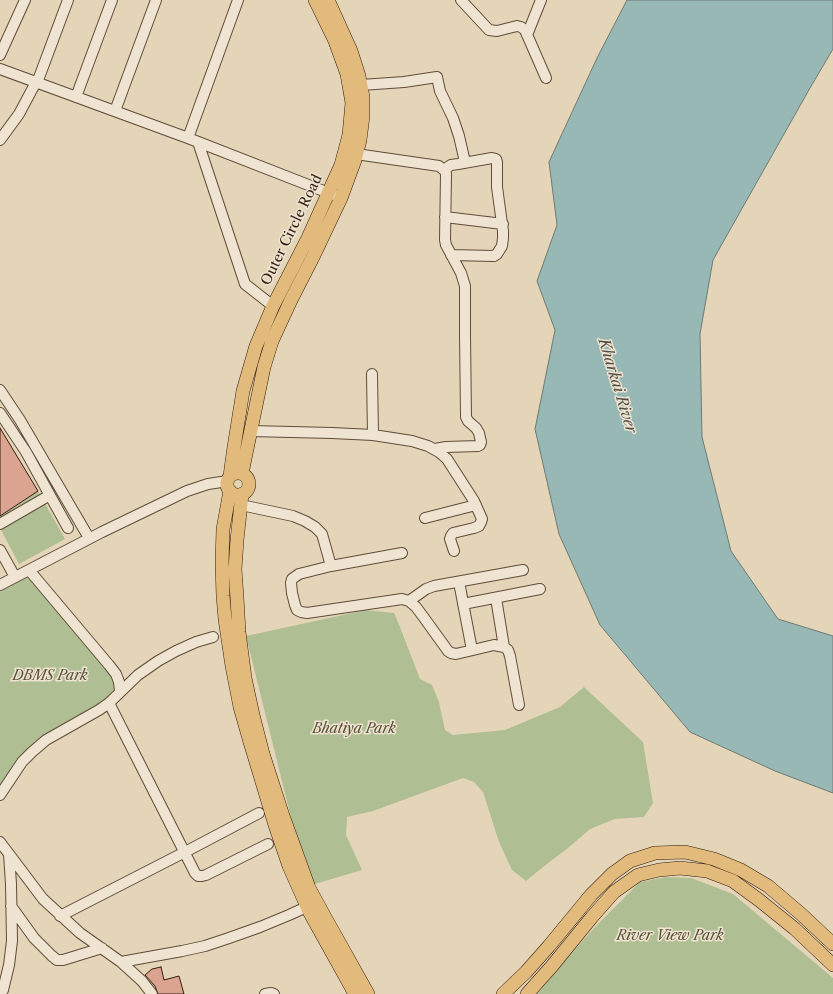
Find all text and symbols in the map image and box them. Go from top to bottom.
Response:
street label: Outer Circle Road [258,172,326,288]
water label: Kharkai River [594,336,640,436]
park label: DBMS Park [12,668,88,684]
park label: Bhatiya Park [312,721,396,737]
park label: River View Park [616,928,724,944]

